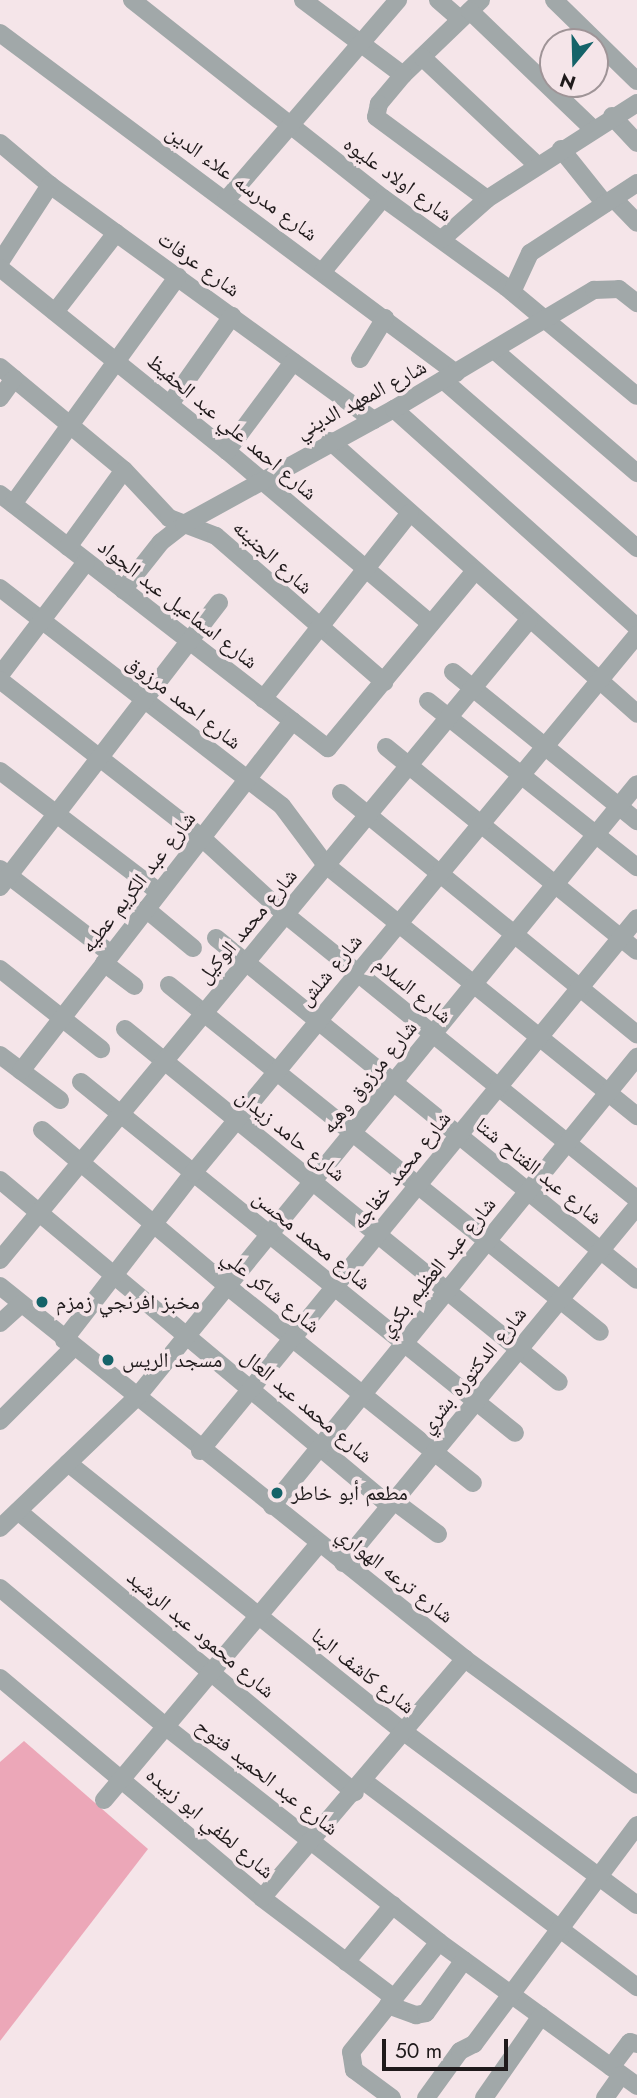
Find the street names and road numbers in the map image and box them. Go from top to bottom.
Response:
street label: شارع مدرسه علاء الدين [161,120,323,246]
street label: شارع اولاد عليوه [339,131,457,227]
street label: شارع عرفات [153,226,245,302]
street label: شارع احمد علي عبد الحفيظ [142,348,322,506]
street label: شارع المعهد الديني [291,354,431,444]
street label: شارع الجنينه [228,515,318,599]
street label: شارع اسماعيل عبد الجواد [93,534,263,674]
street label: شارع احمد مرزوق [121,649,247,755]
street label: شارع عبد الكريم عطيه [75,806,201,958]
street label: شارع محمد الوكيل [191,863,303,989]
street label: شارع شلش [293,929,367,1011]
street label: شارع السلام [369,951,457,1029]
street label: شارع مرزوق وهبه [316,1015,422,1139]
street label: شارع حامد زيدان [231,1083,351,1187]
street label: شارع محمد خفاجه [346,1106,456,1234]
street label: شارع عبد الفتاح شتا [470,1112,608,1230]
street label: شارع محمد محسن [248,1185,376,1295]
street label: شارع عبد العظيم بكري [373,1192,501,1342]
street label: شارع شاكر علي [217,1244,325,1338]
street label: شارع الدكتوره بشري [414,1302,532,1438]
street label: شارع محمد عبد العال [236,1344,378,1468]
street label: شارع ترعه الهواري [331,1521,459,1629]
street label: شارع محمود عبد الرشيد [122,1565,280,1703]
street label: شارع كاشف البنا [306,1623,420,1719]
street label: شارع عبد الحميد فتوح [190,1713,344,1841]
street label: شارع لطفي ابو زبيده [141,1762,279,1884]

